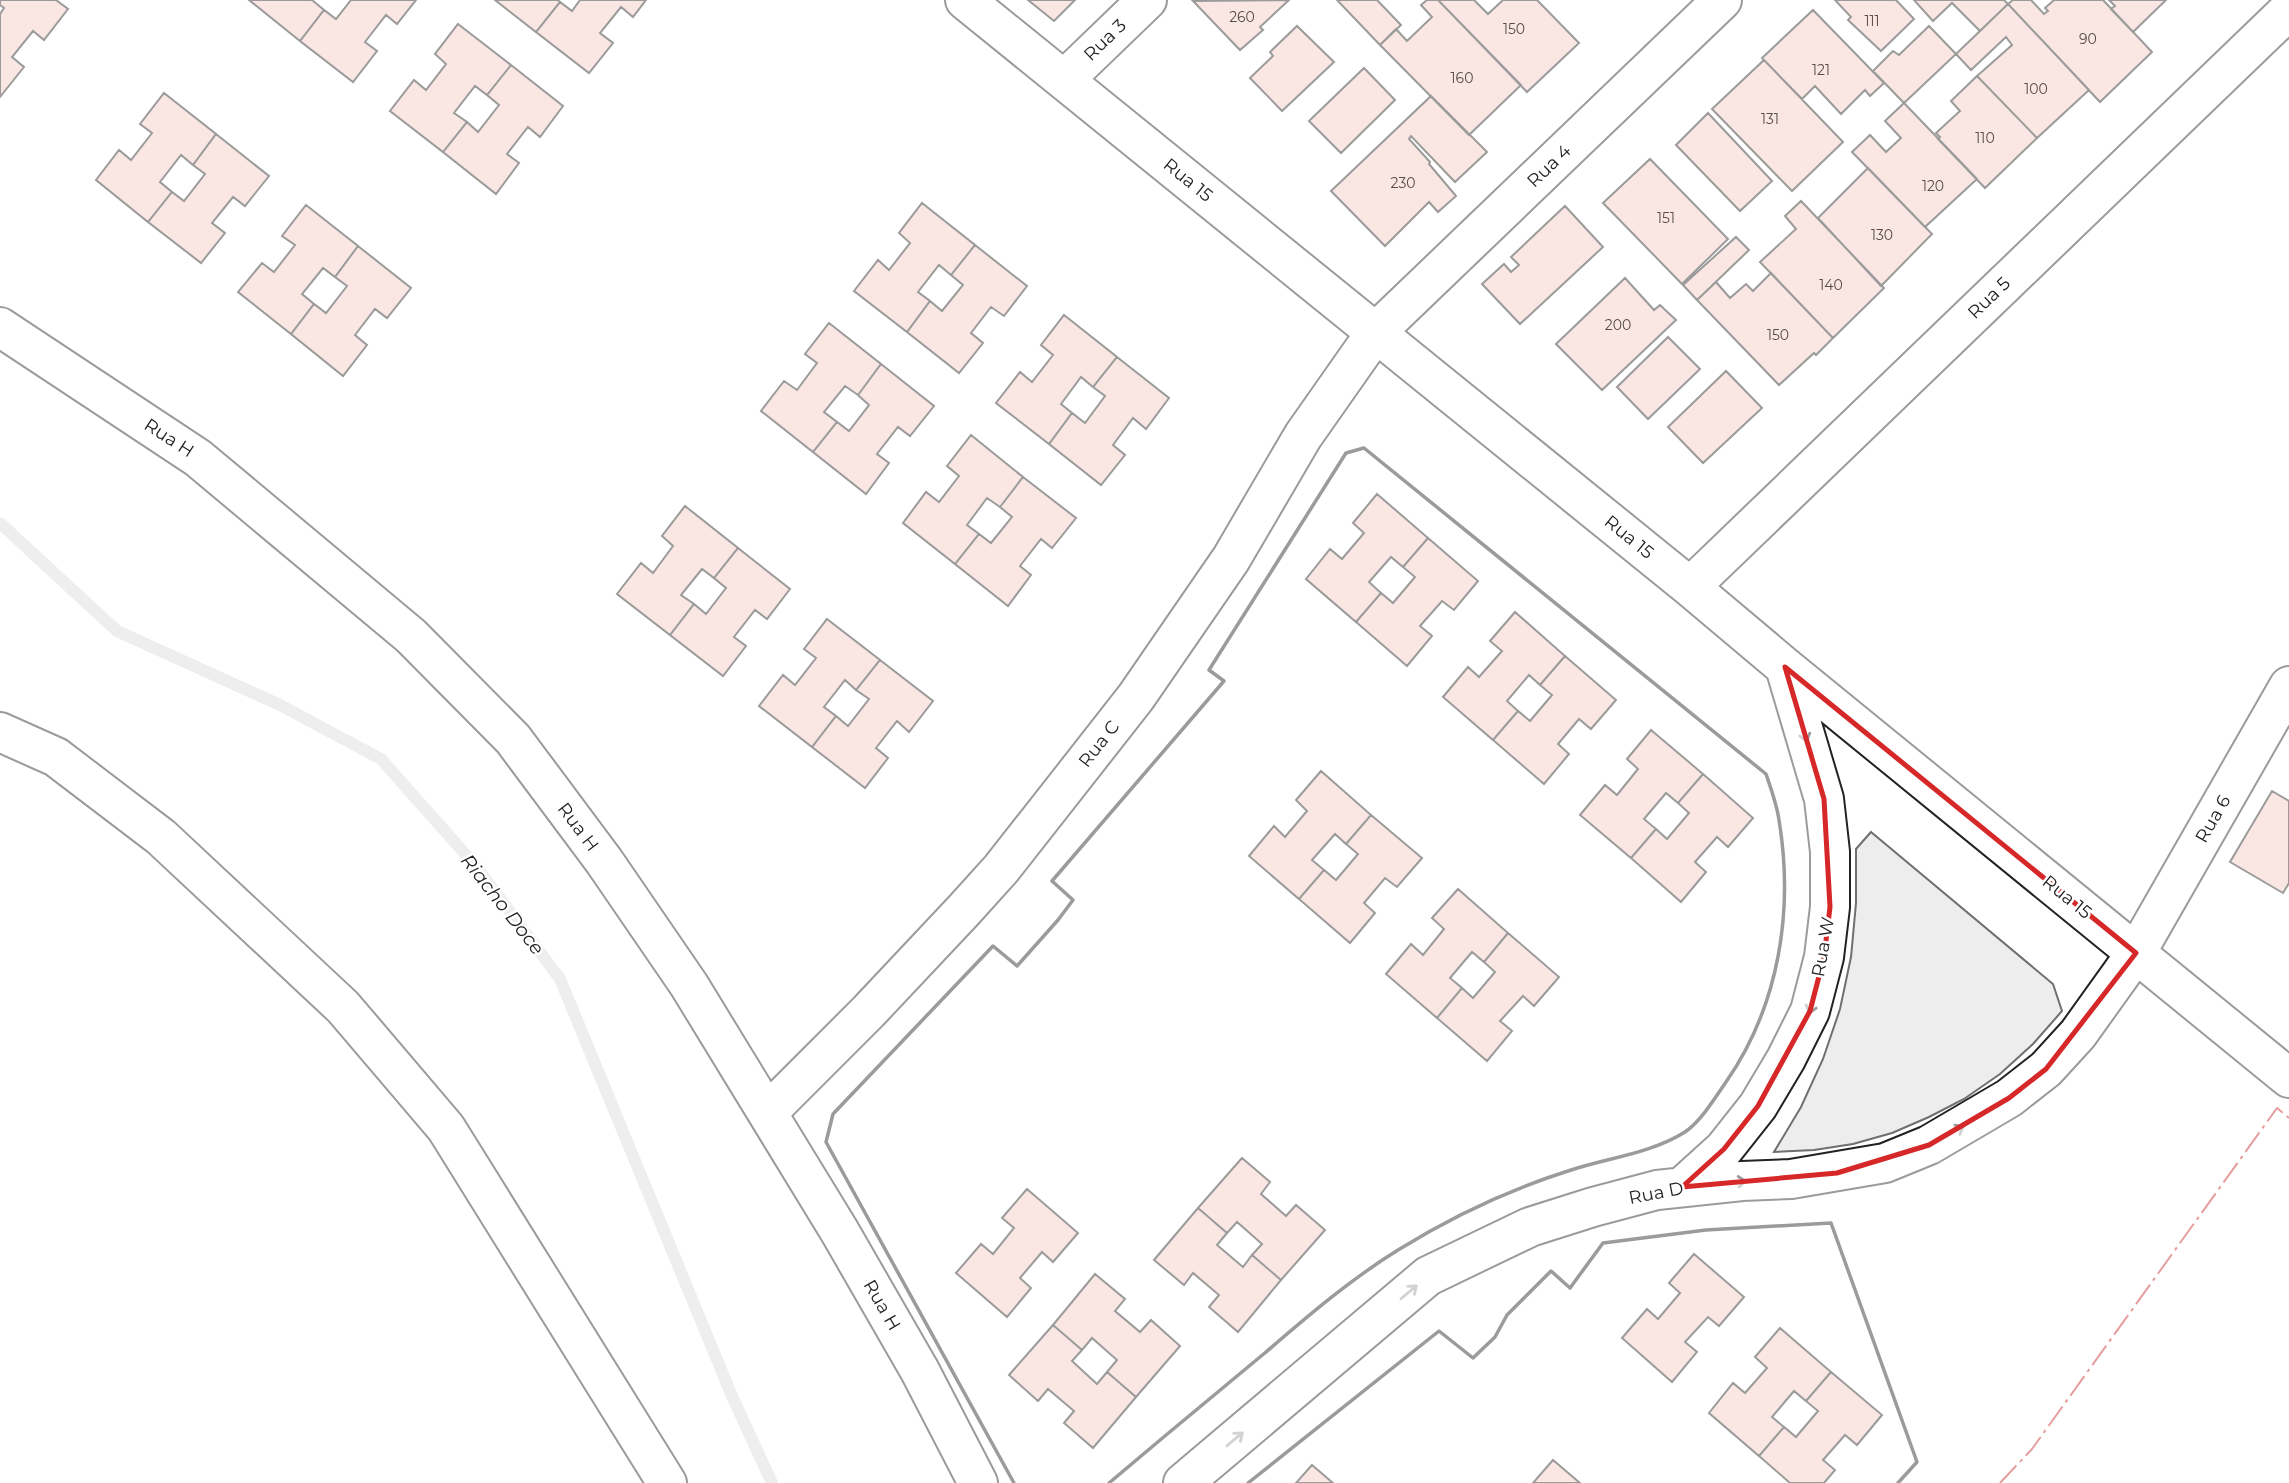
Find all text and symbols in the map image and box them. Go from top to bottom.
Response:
house number: 260 [1229,8,1255,26]
house number: 111 [1864,12,1880,30]
street label: Rua 3 [1079,15,1131,65]
house number: 150 [1503,20,1525,38]
house number: 90 [2079,30,2097,48]
house number: 121 [1812,61,1830,79]
house number: 160 [1451,69,1473,87]
house number: 100 [2024,80,2048,98]
house number: 131 [1761,110,1779,128]
house number: 110 [1975,129,1995,147]
street label: Rua 4 [1523,140,1576,192]
street label: Rua 15 [1159,153,1217,207]
house number: 230 [1390,174,1416,192]
house number: 120 [1922,177,1944,195]
house number: 151 [1657,209,1675,227]
house number: 130 [1871,226,1893,244]
street label: Rua 5 [1963,272,2015,324]
house number: 140 [1819,276,1843,294]
house number: 200 [1605,316,1631,334]
house number: 150 [1767,326,1789,344]
street label: Rua H [140,414,198,462]
street label: Rua 15 [1600,510,1658,564]
street label: Rua C [1074,716,1124,772]
one-way arrow [1799,721,1812,743]
street label: Rua 6 [2191,791,2235,847]
street label: Rua H [553,798,603,856]
water label: Riacho Doce [456,849,549,959]
street label: Rua 15 [2038,870,2096,924]
street label: Rua W [1807,915,1839,979]
one-way arrow [1804,992,1817,1014]
one-way arrow [1944,1124,1965,1137]
one-way arrow [1724,1175,1747,1188]
street label: Rua D [1627,1177,1685,1209]
street label: Rua H [859,1276,905,1334]
one-way arrow [1399,1284,1417,1300]
one-way arrow [1226,1431,1244,1447]

